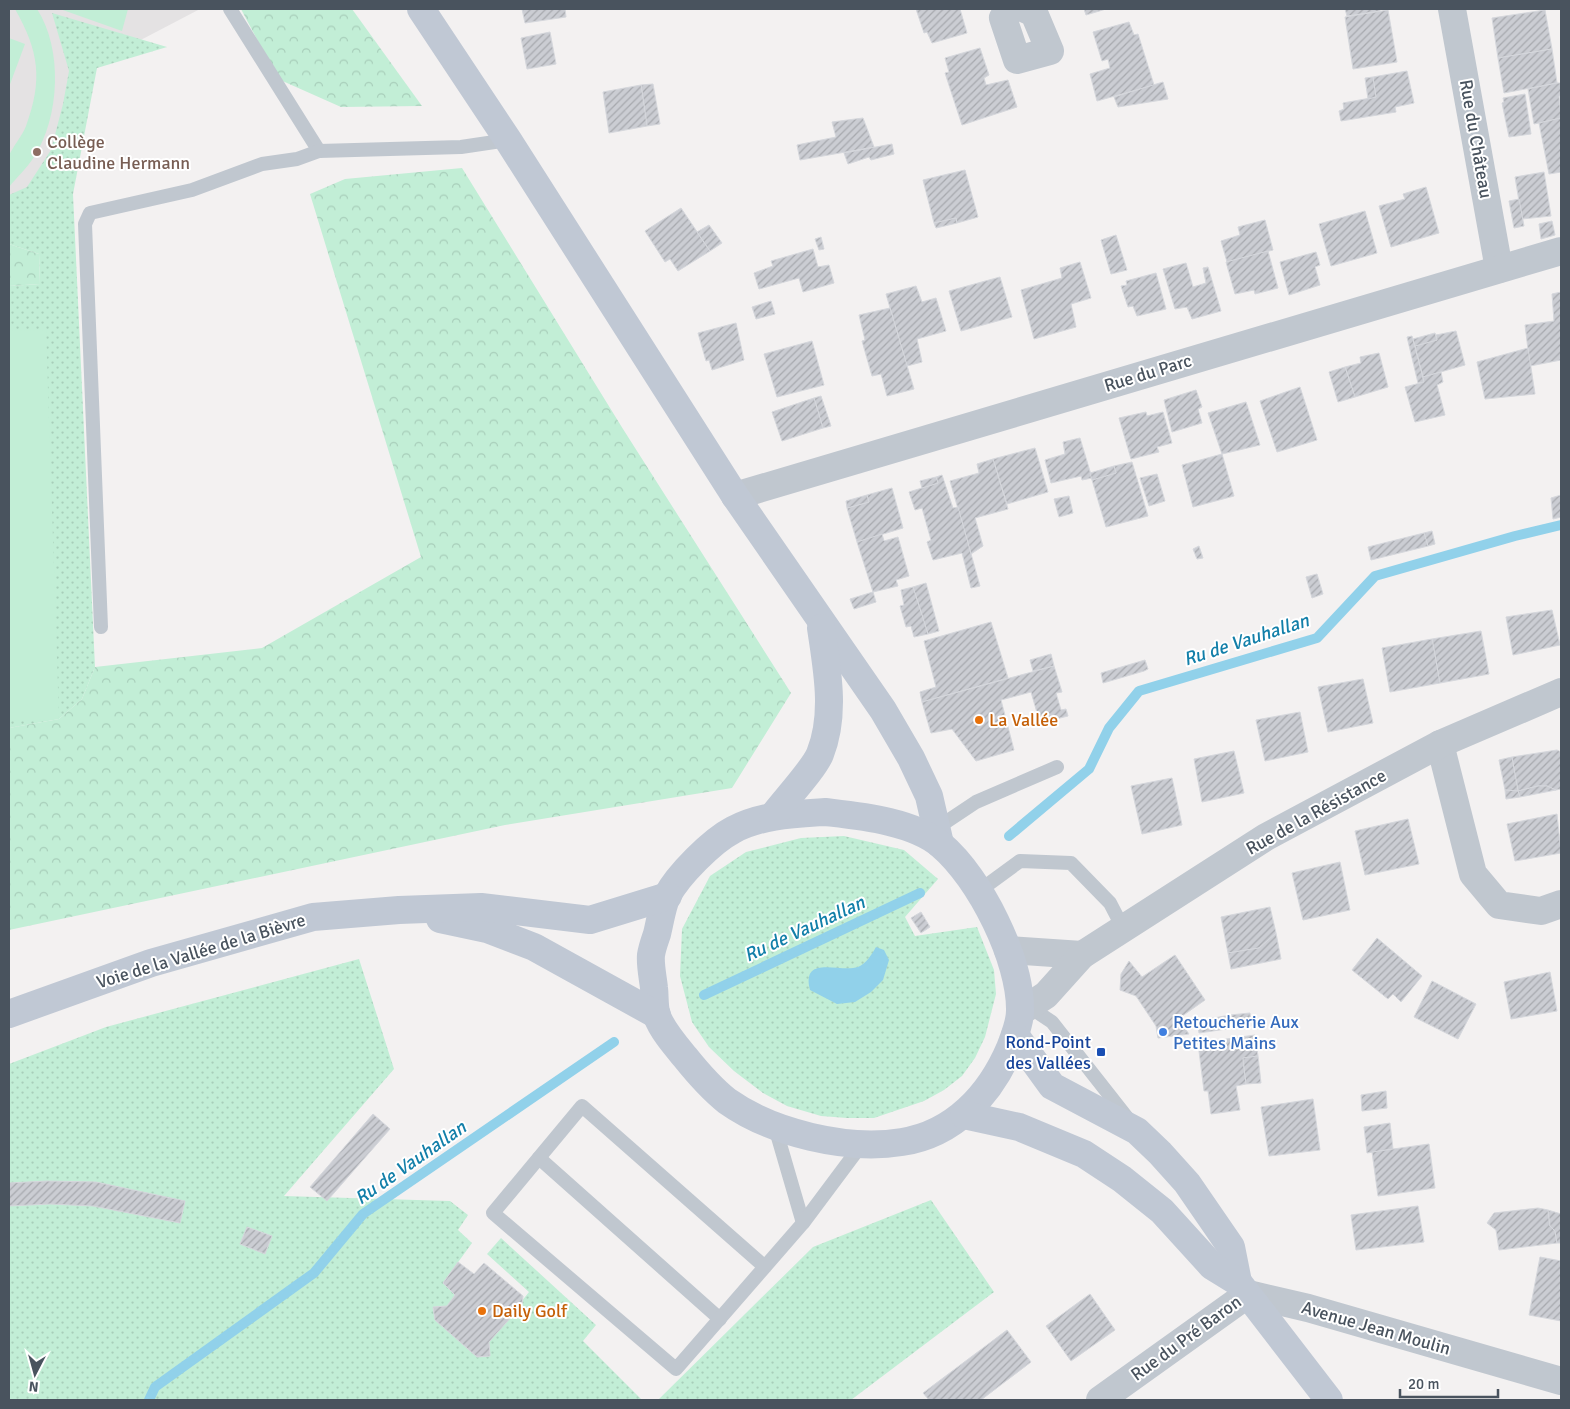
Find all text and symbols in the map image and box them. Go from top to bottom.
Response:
street label: Rue du Château [1455,78,1497,200]
place label: Collège Claudine Hermann [47,131,190,174]
marker: Collège Claudine Hermann [31,146,43,158]
street label: Rue du Parc [1102,349,1194,397]
water label: Ru de Vauhallan [1181,608,1313,672]
place label: La Vallée [989,709,1058,731]
marker: La Vallée [973,714,985,726]
street label: Rue de la Résistance [1242,764,1390,860]
water label: Ru de Vauhallan [740,890,869,967]
street label: Voie de la Vallée de la Bièvre [94,909,308,993]
place label: Retoucherie Aux Petites Mains [1173,1011,1300,1054]
marker: Retoucherie Aux Petites Mains [1157,1026,1169,1038]
place label: Rond-Point des Vallées [1005,1031,1091,1074]
marker: Rond-Point des Vallées [1095,1046,1107,1058]
water label: Ru de Vauhallan [350,1115,471,1210]
street label: Rue du Pré Baron [1126,1291,1246,1385]
street label: Avenue Jean Moulin [1299,1296,1453,1360]
place label: Daily Golf [492,1300,568,1322]
marker: Daily Golf [476,1305,488,1317]
north arrow [10,1349,60,1399]
scale bar [1400,1366,1498,1398]
text: 20 m [1408,1375,1439,1393]
text: N [28,1377,39,1395]

